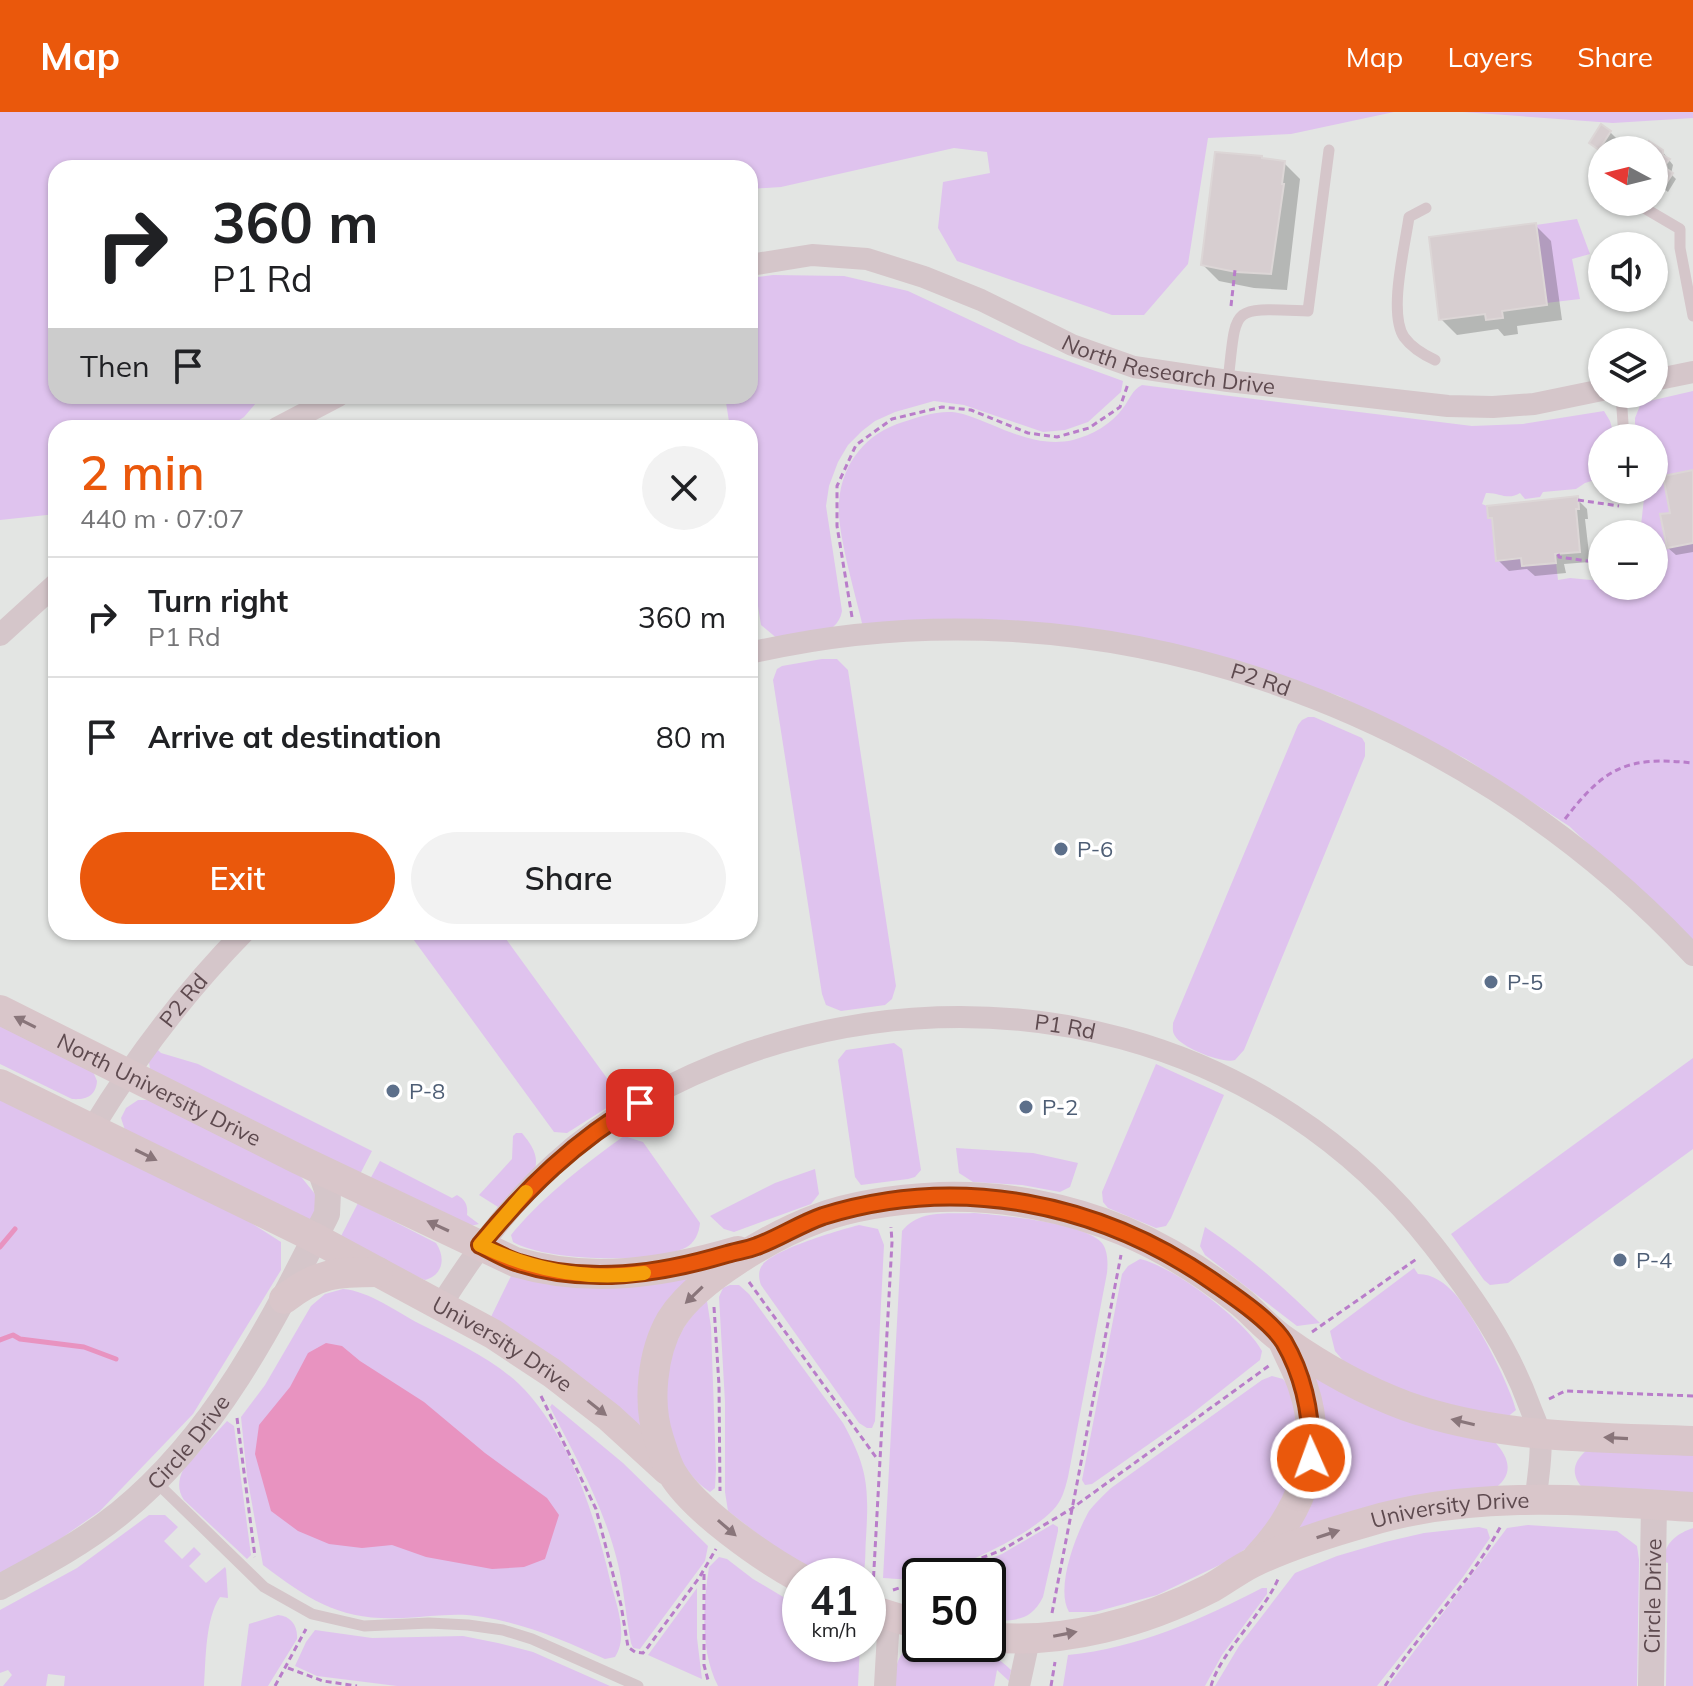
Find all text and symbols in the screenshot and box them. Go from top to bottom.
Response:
text: Map [40,32,120,80]
text: Map [1346,39,1403,74]
text: Layers [1447,39,1533,74]
text: Share [1577,39,1653,74]
north arrow [1588,136,1668,216]
map controls [1588,136,1668,600]
text: 360 m [212,187,379,257]
icon: right [80,192,184,296]
button: sound [1588,232,1668,312]
text: P1 Rd [212,256,313,301]
street label: North Research Drive [1057,328,1277,400]
button: layers [1588,328,1668,408]
icon: arrive [166,344,210,388]
text: Then [80,347,150,385]
button: + [1588,424,1668,504]
text: 2 min [80,442,205,502]
button: close [642,446,726,530]
text: 440 m · 07:07 [80,502,244,535]
button: − [1588,520,1668,600]
text: Turn right [148,582,288,620]
icon: right [80,595,124,639]
text: 360 m [638,598,726,636]
text: P1 Rd [148,620,221,653]
street label: P2 Rd [1228,656,1295,702]
icon: arrive [80,715,124,759]
text: Arrive at destination [148,718,442,756]
text: 80 m [656,718,726,756]
button: Exit [80,832,395,924]
button: Share [411,832,726,924]
place label: P-6 [1077,835,1113,863]
marker: P-6 [1052,840,1070,858]
street label: P2 Rd [153,967,213,1033]
place label: P-5 [1507,968,1543,996]
marker: P-5 [1482,973,1500,991]
street label: P1 Rd [1033,1007,1098,1045]
one-way arrow [13,1016,36,1029]
street label: North University Drive [53,1027,266,1152]
pin [606,1069,674,1137]
place label: P-8 [409,1077,445,1105]
icon: arrive [618,1081,662,1125]
marker: P-8 [384,1082,402,1100]
place label: P-2 [1042,1093,1078,1121]
marker: P-2 [1017,1098,1035,1116]
one-way arrow [134,1148,157,1162]
one-way arrow [426,1219,450,1233]
place label: P-4 [1636,1246,1672,1274]
marker: P-4 [1611,1251,1629,1269]
one-way arrow [685,1286,704,1304]
street label: University Drive [427,1290,578,1398]
street label: Circle Drive [141,1389,236,1496]
one-way arrow [587,1399,607,1416]
one-way arrow [1450,1415,1475,1428]
position arrow [1269,1416,1353,1500]
one-way arrow [1603,1431,1628,1444]
street label: University Drive [1367,1486,1530,1534]
one-way arrow [717,1519,737,1536]
one-way arrow [1316,1527,1340,1540]
street label: Circle Drive [1638,1538,1667,1654]
speed limit sign: 50 [902,1558,1006,1662]
text: 41 [810,1575,858,1625]
text: km/h [811,1617,857,1642]
one-way arrow [1053,1627,1078,1640]

